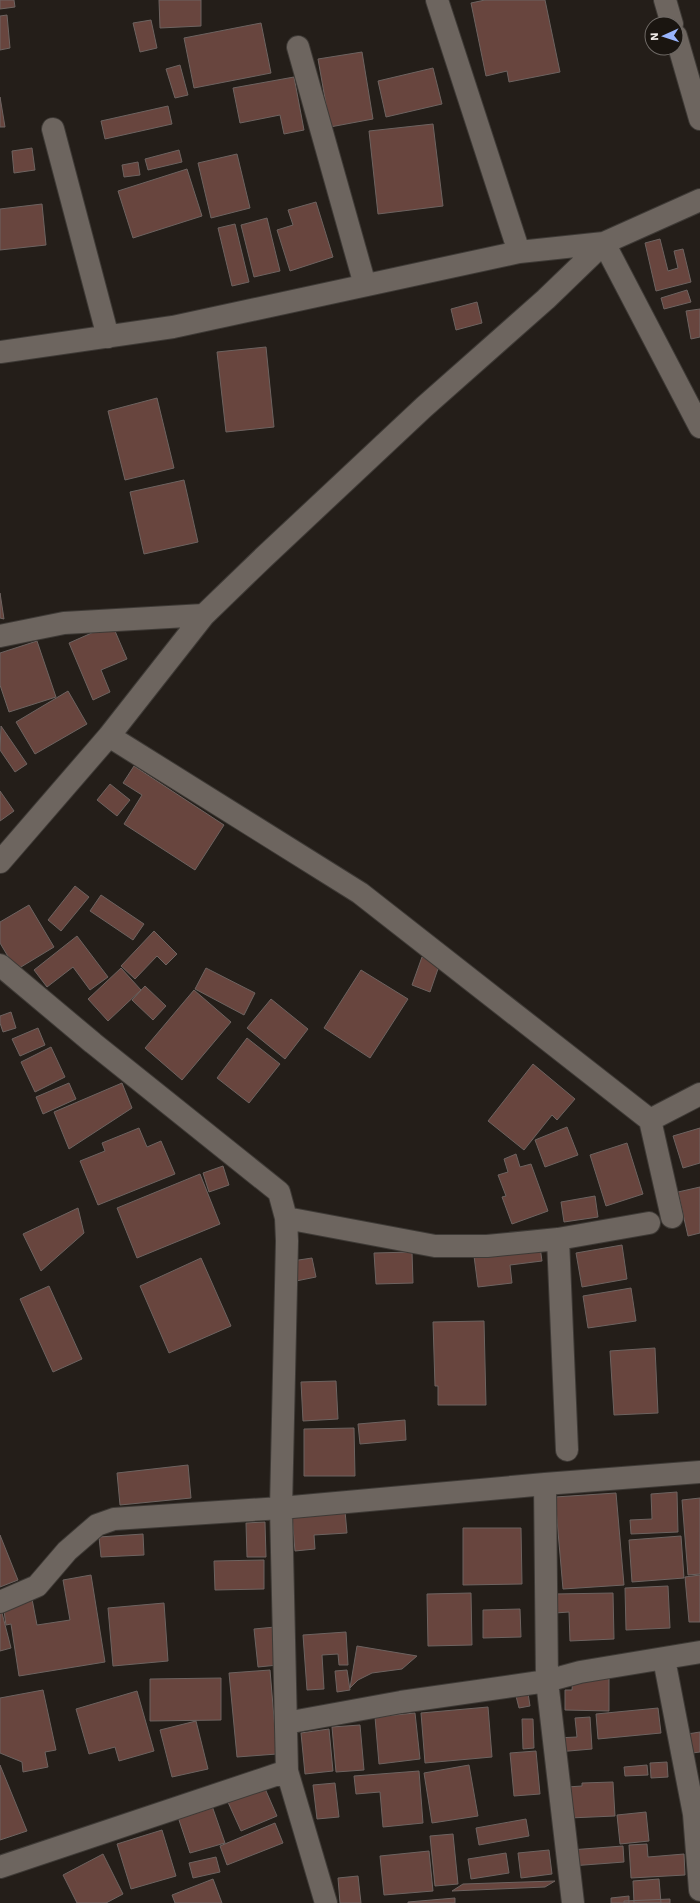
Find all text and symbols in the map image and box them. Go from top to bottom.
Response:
north arrow [644,16,684,56]
text: N [648,32,661,41]

